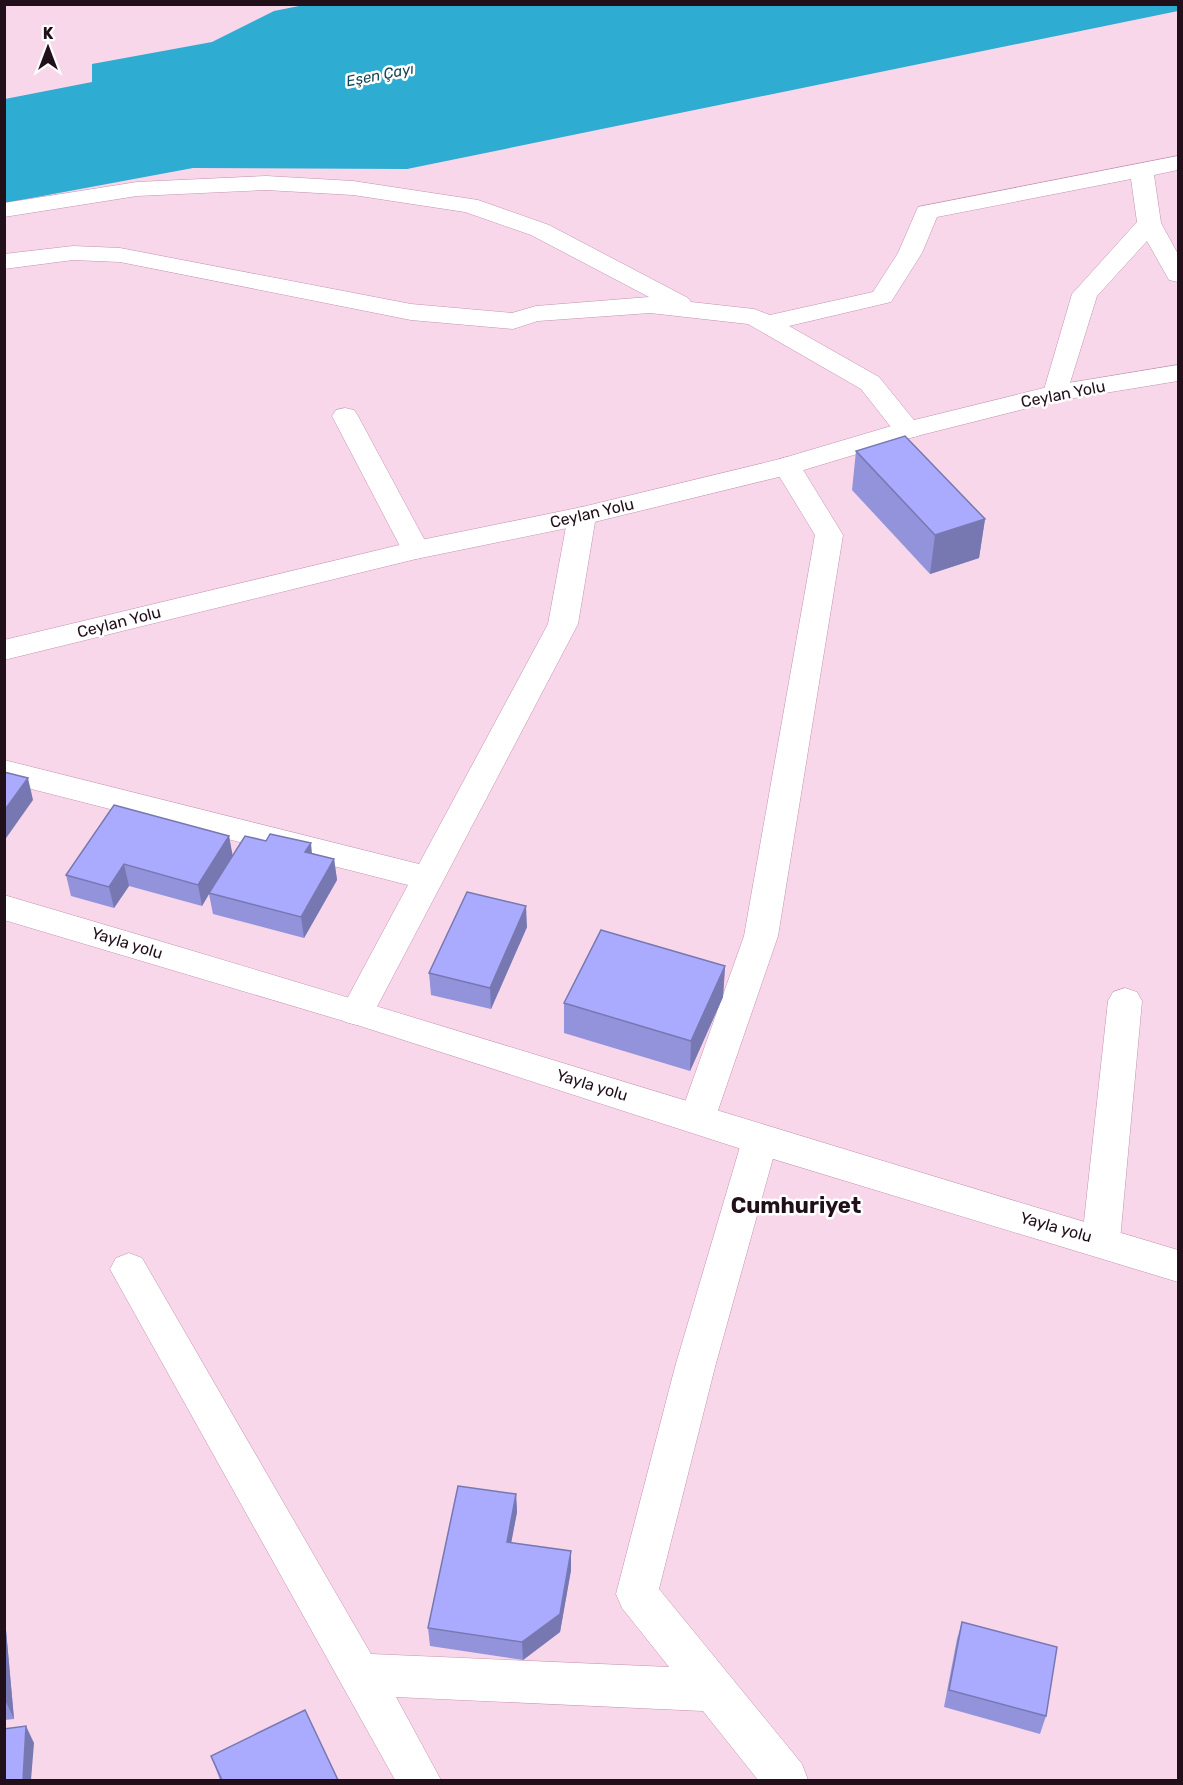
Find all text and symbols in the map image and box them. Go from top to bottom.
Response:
north arrow [18,18,78,78]
text: K [43,24,54,43]
water label: Eşen Çayı [345,60,416,90]
street label: Ceylan Yolu [1019,376,1107,412]
street label: Ceylan Yolu [548,494,636,532]
street label: Ceylan Yolu [75,602,163,642]
street label: Yayla yolu [89,923,165,963]
street label: Yayla yolu [554,1065,630,1105]
district label: Cumhuriyet [731,1192,861,1219]
street label: Yayla yolu [1018,1208,1094,1246]

